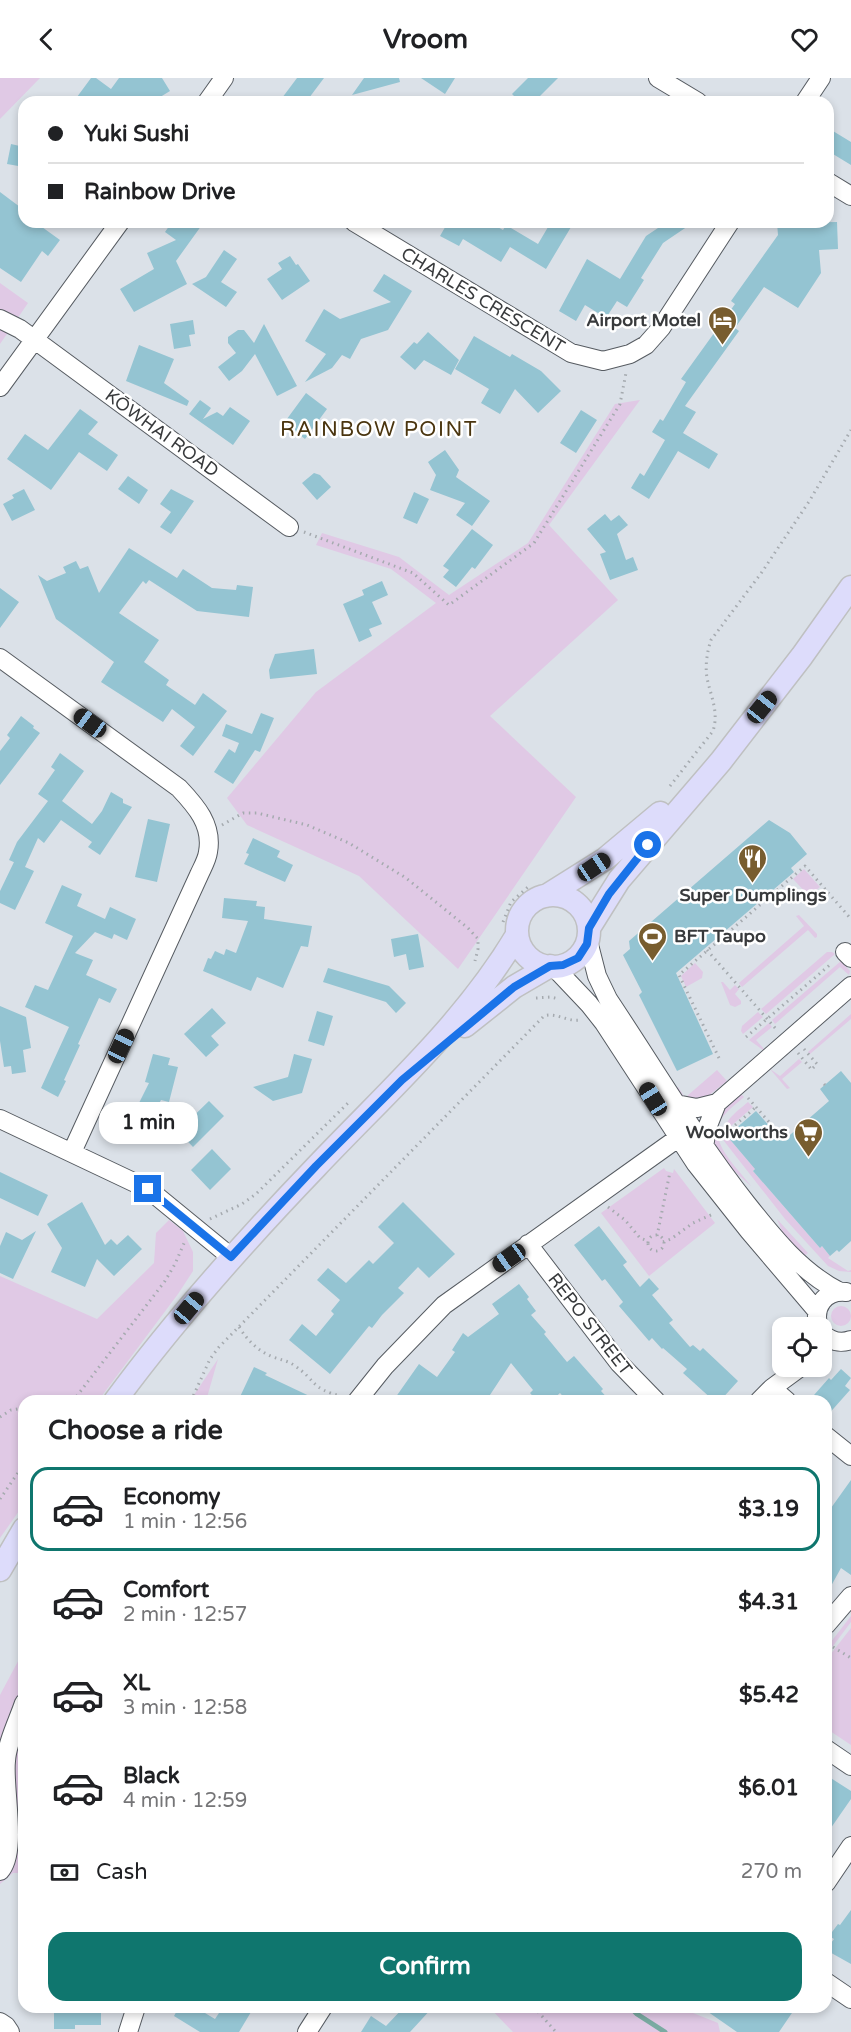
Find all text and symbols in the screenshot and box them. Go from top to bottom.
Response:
icon: back [30,23,63,56]
text: Vroom [383,23,468,56]
icon: heart [788,23,821,56]
text: Yuki Sushi [84,121,189,147]
text: Rainbow Drive [84,179,235,205]
street label: CHARLES CRESCENT [397,242,569,358]
hotel icon: Airport Motel [706,304,738,346]
place label: Airport Motel [586,309,701,331]
street label: KŌWHAI ROAD [101,384,223,482]
district label: RAINBOW POINT [280,417,478,442]
car [744,687,780,727]
car [70,705,110,741]
route start [634,831,661,858]
restaurant icon: Super Dumplings [737,842,769,884]
car [574,849,614,885]
place label: Super Dumplings [679,884,827,906]
sports icon: BFT Taupo [637,920,669,962]
place label: BFT Taupo [674,925,766,947]
car [105,1026,137,1066]
car [636,1079,670,1119]
callout: 1 min [98,1102,198,1144]
text: 1 min [122,1111,175,1135]
supermarket icon: Woolworths [793,1116,825,1158]
place label: Woolworths [686,1121,788,1143]
route end [134,1175,161,1202]
car [489,1240,529,1276]
street label: REPO STREET [543,1268,637,1380]
car [171,1288,207,1328]
map controls [772,1317,832,1377]
button: locate [772,1317,832,1377]
text: Choose a ride [48,1414,223,1447]
icon: car [51,1482,105,1536]
text: Economy [123,1484,220,1510]
text: $3.19 [738,1496,799,1522]
text: 1 min · 12:56 [123,1510,247,1534]
icon: car [51,1575,105,1629]
text: Comfort [123,1577,209,1603]
text: $4.31 [738,1589,799,1615]
text: 2 min · 12:57 [123,1603,247,1627]
icon: car [51,1668,105,1722]
text: XL [123,1670,150,1696]
text: $5.42 [739,1682,799,1708]
text: 3 min · 12:58 [123,1696,247,1720]
icon: car [51,1761,105,1815]
text: Black [123,1763,180,1789]
text: $6.01 [738,1775,799,1801]
text: 4 min · 12:59 [123,1789,247,1813]
icon: cash [48,1856,81,1889]
text: Cash [96,1859,148,1885]
text: 270 m [741,1860,802,1884]
button: Confirm [48,1932,802,2001]

